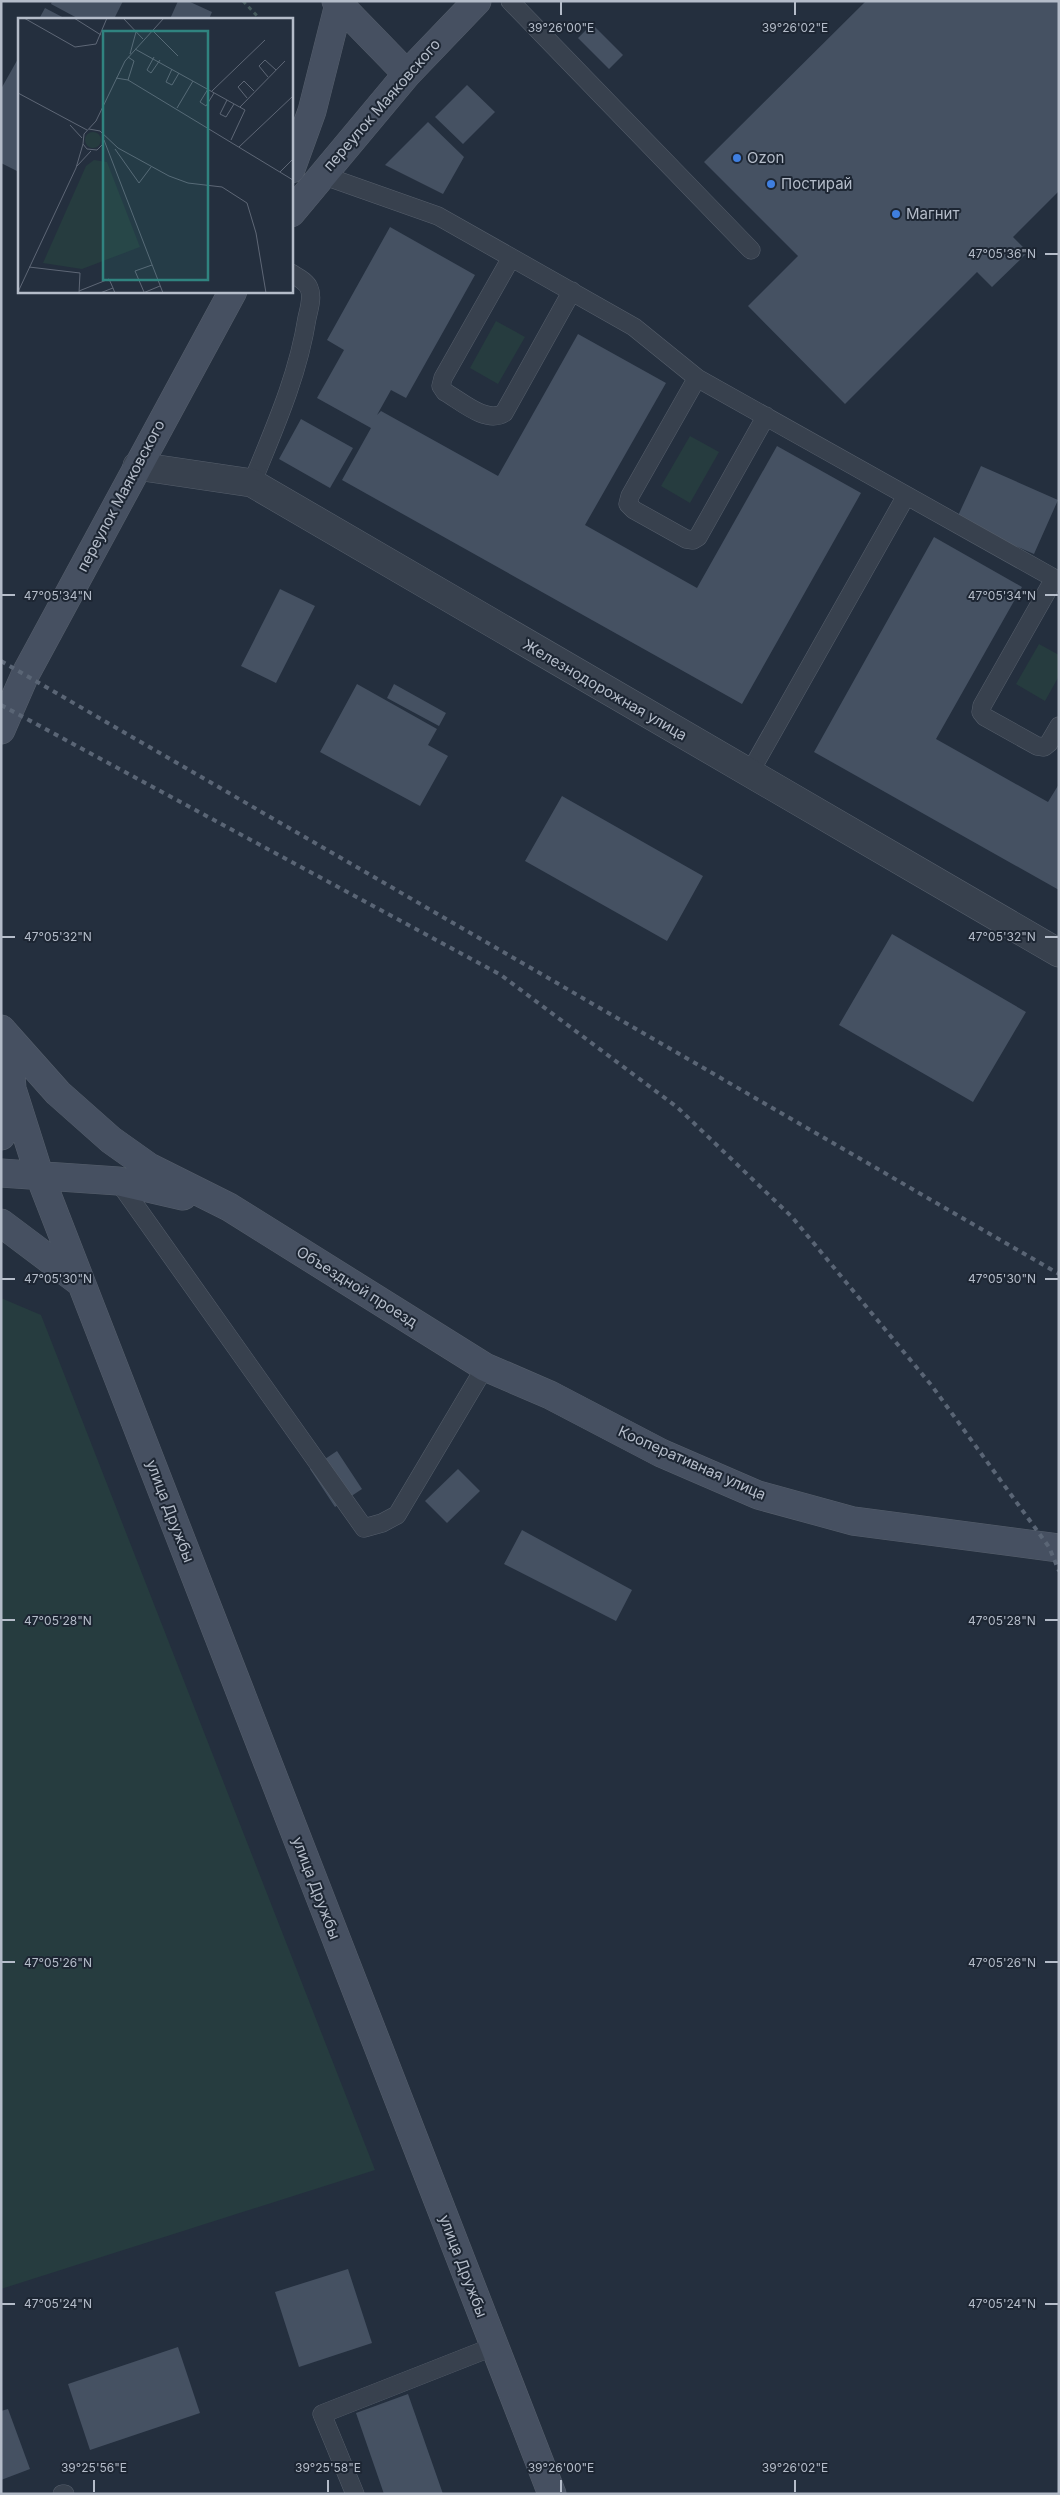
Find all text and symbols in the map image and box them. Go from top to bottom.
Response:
inset map [18,18,292,292]
text: 39°26'00"E [528,20,594,35]
text: 39°26'02"E [762,20,828,35]
street label: переулок Маяковского [319,35,444,175]
place label: Ozon [747,148,784,167]
marker: Ozon [731,152,743,164]
place label: Постирай [781,174,852,193]
marker: Постирай [765,178,777,190]
place label: Магнит [906,204,959,223]
marker: Магнит [890,208,902,220]
text: 47°05'36"N [968,246,1036,261]
street label: переулок Маяковского [72,417,169,575]
text: 47°05'34"N [24,588,92,603]
text: 47°05'34"N [968,588,1036,603]
street label: Железнодорожная улица [520,635,691,744]
text: 47°05'32"N [24,929,92,944]
text: 47°05'32"N [968,929,1036,944]
street label: Объездной проезд [293,1242,421,1331]
text: 47°05'30"N [24,1271,92,1286]
text: 47°05'30"N [968,1271,1036,1286]
street label: Кооперативная улица [615,1421,769,1504]
street label: улица Дружбы [142,1457,199,1565]
text: 47°05'28"N [24,1613,92,1628]
text: 47°05'28"N [968,1613,1036,1628]
street label: улица Дружбы [288,1834,345,1942]
text: 47°05'26"N [24,1955,92,1970]
text: 47°05'26"N [968,1955,1036,1970]
street label: улица Дружбы [435,2212,492,2320]
text: 47°05'24"N [24,2296,92,2311]
text: 47°05'24"N [968,2296,1036,2311]
text: 39°25'56"E [61,2460,127,2475]
text: 39°25'58"E [295,2460,361,2475]
text: 39°26'00"E [528,2460,594,2475]
text: 39°26'02"E [762,2460,828,2475]

